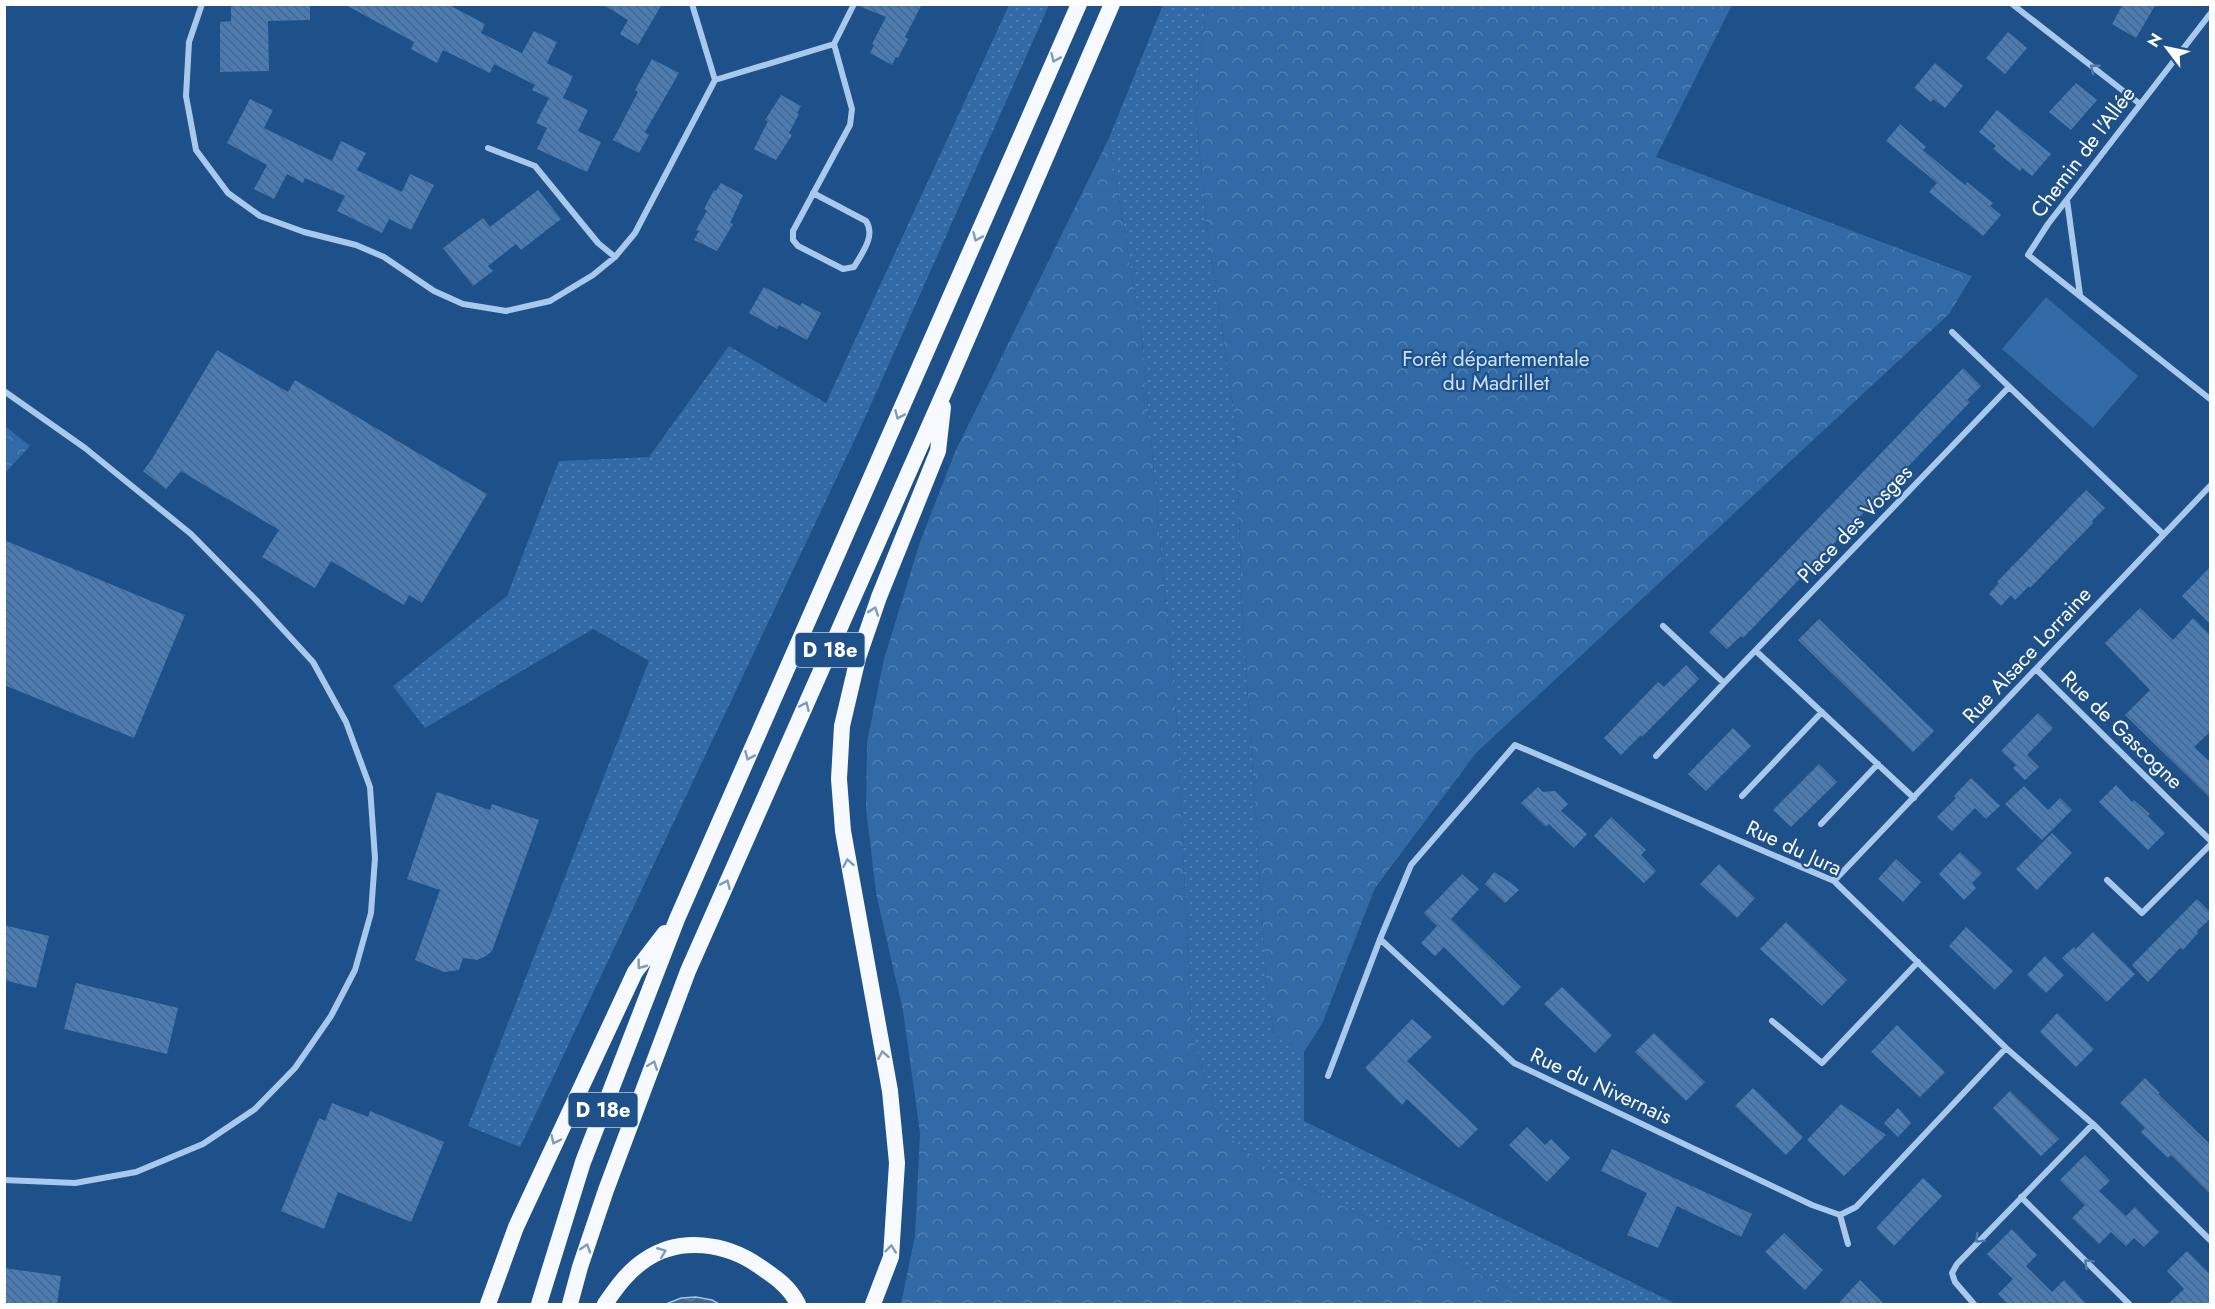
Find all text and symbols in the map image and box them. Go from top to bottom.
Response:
north arrow [2137,18,2197,78]
text: N [2142,29,2168,52]
one-way arrow [1051,52,1063,63]
one-way arrow [2090,65,2101,76]
street label: Chemin de l'Allée [2024,80,2142,224]
one-way arrow [972,230,984,241]
park label: Forêt départementale du Madrillet [1402,344,1590,398]
one-way arrow [894,409,906,420]
street label: Place des Vosges [1791,458,1919,590]
street label: Rue Alsace Lorraine [1956,580,2098,730]
one-way arrow [867,606,880,617]
road number: D 18e [796,633,864,667]
street label: Rue de Gascogne [2054,664,2190,796]
one-way arrow [798,701,810,712]
one-way arrow [744,750,756,761]
street label: Rue du Jura [1741,813,1847,883]
one-way arrow [843,859,855,868]
one-way arrow [719,880,731,891]
one-way arrow [637,958,648,969]
street label: Rue du Nivernais [1525,1040,1677,1132]
one-way arrow [877,1051,890,1061]
one-way arrow [645,1060,658,1071]
road number: D 18e [568,1093,638,1127]
one-way arrow [551,1133,563,1144]
one-way arrow [1976,1231,1987,1242]
one-way arrow [579,1243,592,1254]
one-way arrow [884,1244,897,1254]
one-way arrow [656,1247,667,1259]
one-way arrow [2084,1260,2095,1271]

